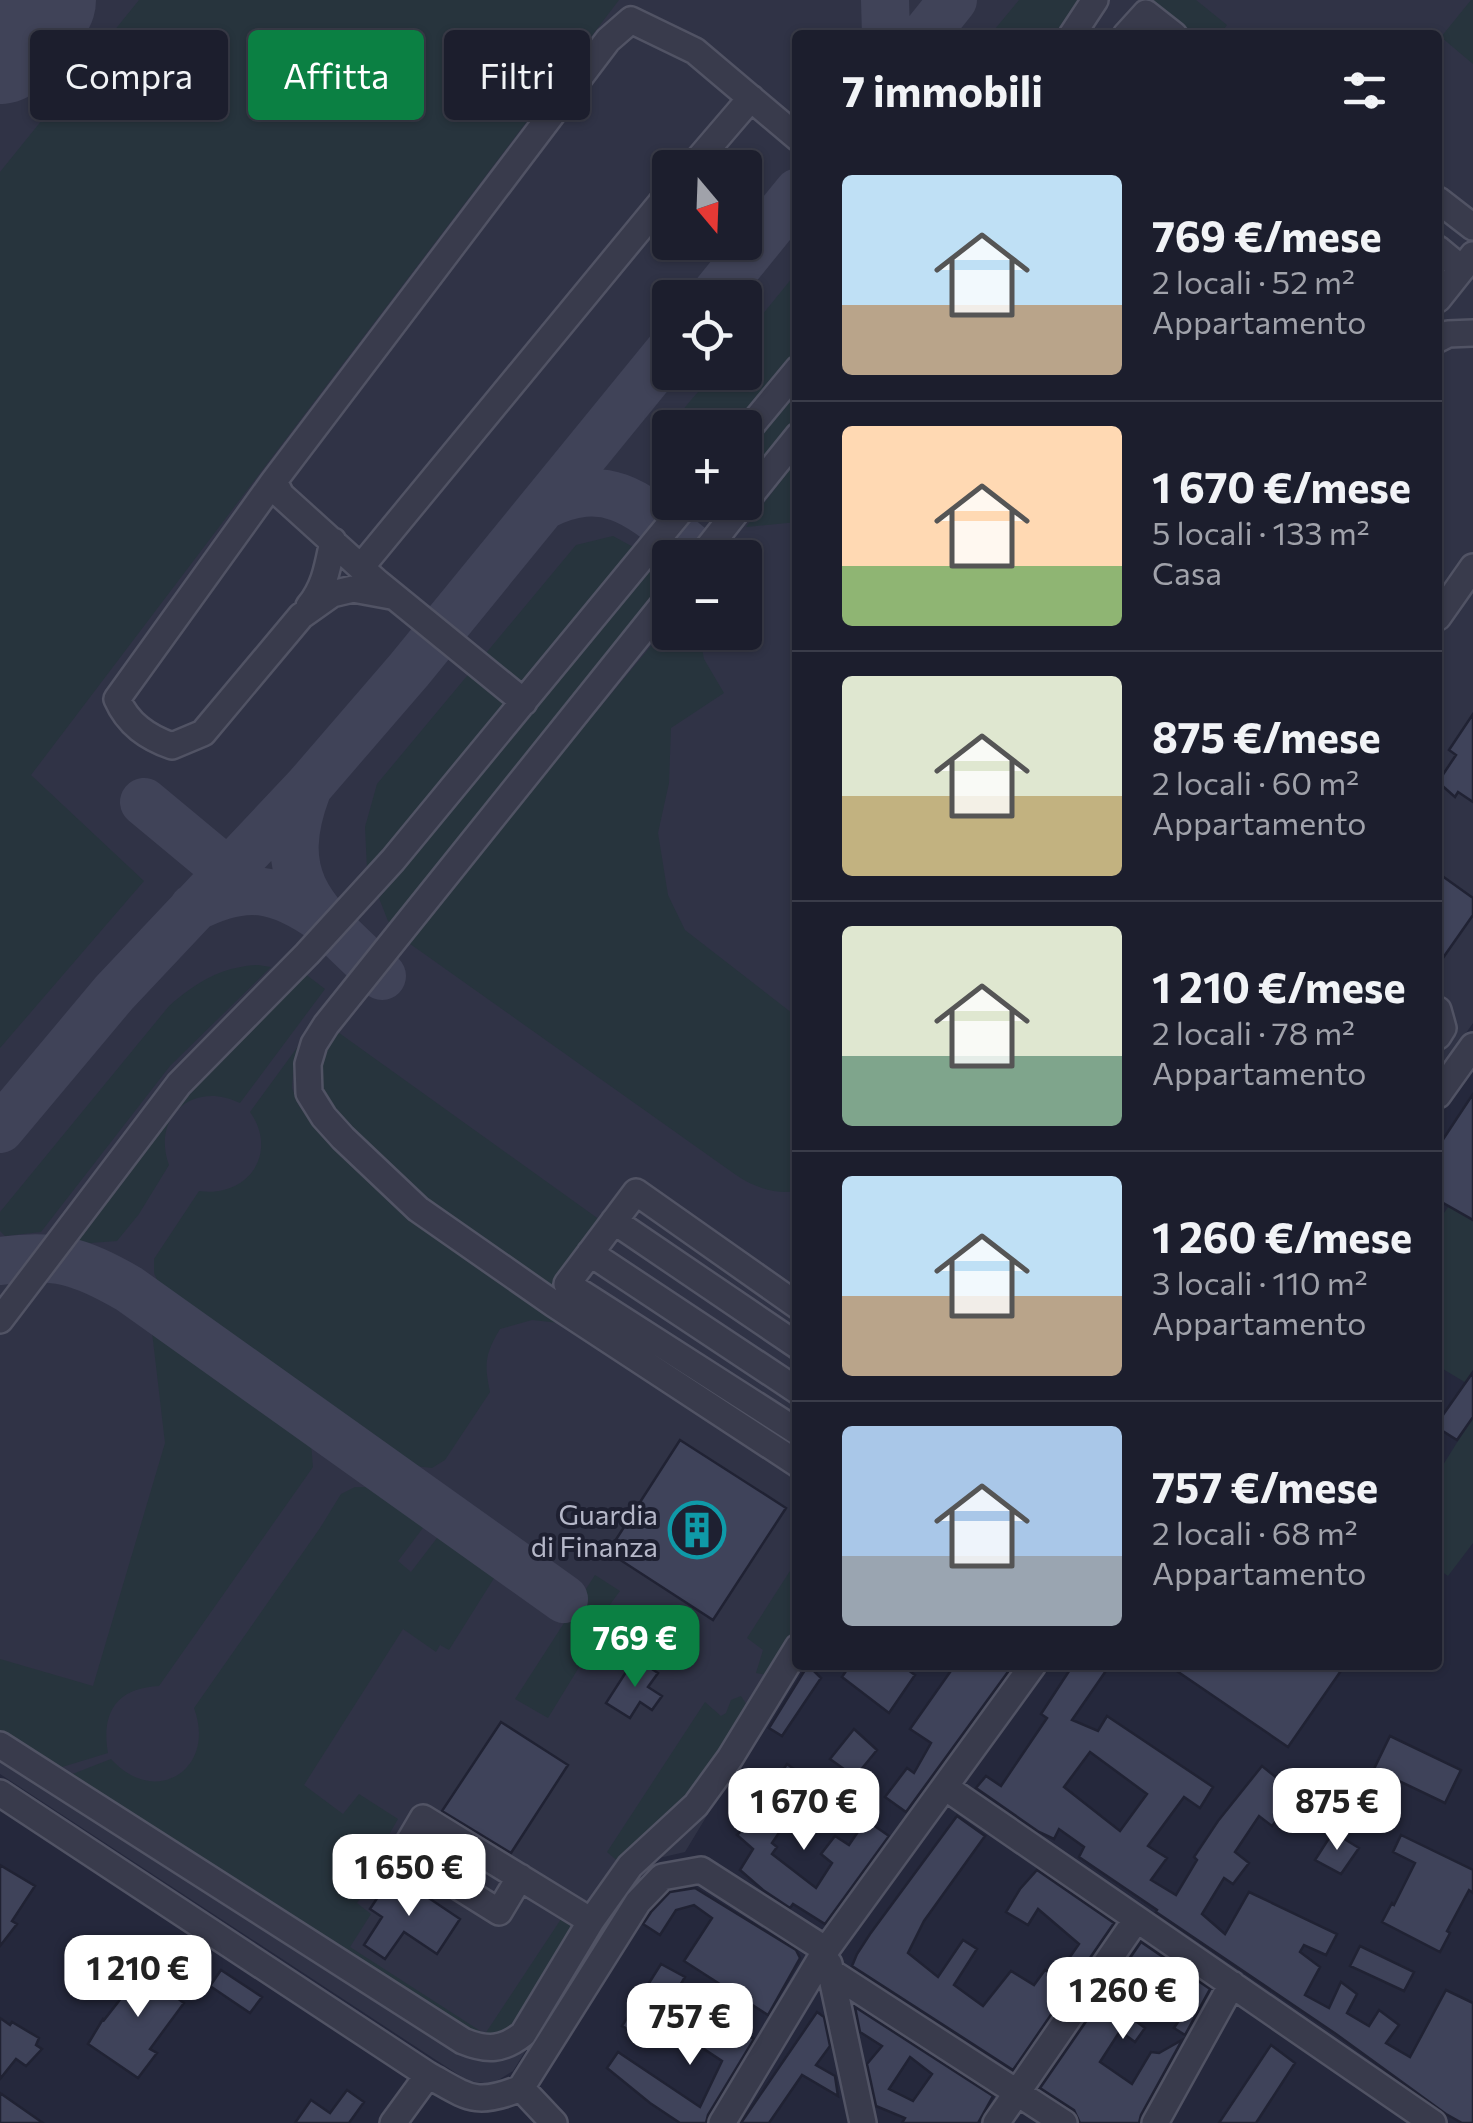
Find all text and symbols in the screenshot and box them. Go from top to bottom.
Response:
chip: Compra [30,30,228,120]
chip: Affitta [248,30,424,120]
chip: Filtri [444,30,590,120]
icon: filters [1337,63,1392,118]
text: 7 immobili [842,64,1043,116]
north arrow [652,150,762,260]
map controls [652,150,762,650]
text: 769 €/mese [1152,209,1382,261]
icon: home [922,215,1042,335]
text: 2 locali · 52 m² [1152,261,1355,301]
button: locate [652,280,762,390]
text: Appartamento [1152,301,1366,341]
button: + [652,410,762,520]
text: 1 670 €/mese [1152,460,1411,512]
icon: home [922,466,1042,586]
text: 5 locali · 133 m² [1152,512,1370,552]
button: − [652,540,762,650]
text: Casa [1152,552,1222,592]
text: 875 €/mese [1152,710,1381,762]
icon: home [922,716,1042,836]
text: 2 locali · 60 m² [1152,762,1359,802]
text: Appartamento [1152,802,1366,842]
text: 1 210 €/mese [1152,960,1406,1012]
icon: home [922,966,1042,1086]
text: 2 locali · 78 m² [1152,1012,1355,1052]
text: Appartamento [1152,1052,1366,1092]
text: 1 260 €/mese [1152,1210,1412,1262]
icon: home [922,1216,1042,1336]
text: 3 locali · 110 m² [1152,1262,1368,1302]
text: Appartamento [1152,1302,1366,1342]
text: 757 €/mese [1152,1460,1378,1512]
icon: home [922,1466,1042,1586]
place label: Guardia di Finanza [531,1497,658,1563]
building icon: Guardia di Finanza [667,1500,727,1560]
text: 2 locali · 68 m² [1152,1512,1358,1552]
text: Appartamento [1152,1552,1366,1592]
pin: 769 € [565,1605,705,1690]
text: 769 € [593,1617,678,1657]
pin: 1 670 € [712,1768,896,1853]
pin: 875 € [1267,1768,1407,1853]
text: 1 670 € [750,1780,858,1820]
text: 875 € [1295,1780,1379,1820]
pin: 1 650 € [317,1834,501,1919]
text: 1 650 € [355,1846,463,1886]
pin: 1 210 € [46,1935,230,2020]
text: 1 210 € [86,1947,190,1987]
pin: 1 260 € [1031,1957,1215,2042]
text: 1 260 € [1069,1969,1177,2009]
pin: 757 € [620,1983,760,2068]
text: 757 € [649,1995,731,2035]

